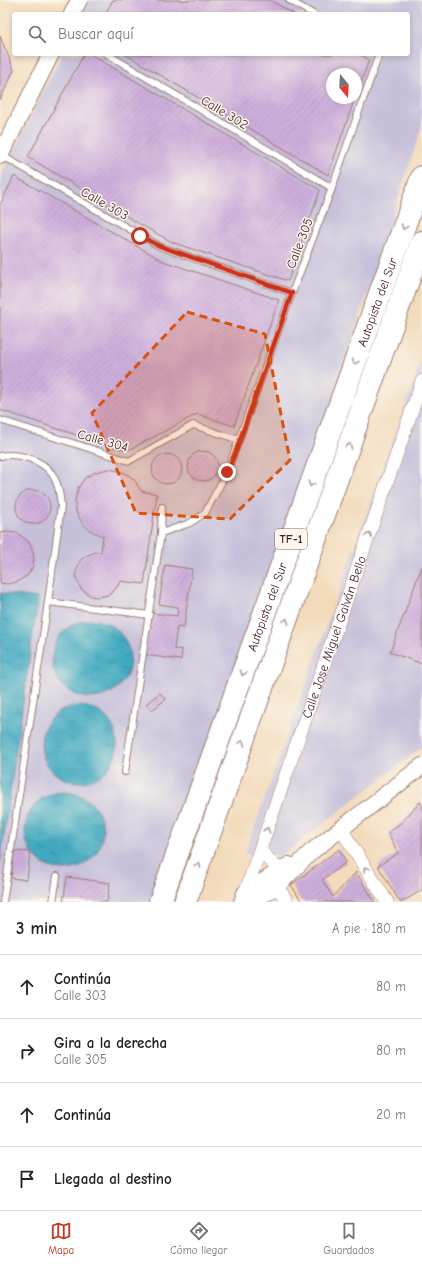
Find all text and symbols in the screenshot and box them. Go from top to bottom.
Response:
search box [12,12,410,56]
icon: search [26,23,48,45]
text: Buscar aquí [58,25,134,43]
north arrow [326,68,362,104]
street label: Calle 302 [198,92,251,132]
street label: Calle 303 [78,184,131,223]
street label: Calle 305 [283,216,316,271]
one-way arrow [400,223,409,230]
route start [131,227,149,245]
street label: Autopista del Sur [354,255,401,349]
one-way arrow [351,359,360,366]
street label: Calle 304 [76,426,130,455]
one-way arrow [344,442,352,449]
route end [218,463,236,481]
one-way arrow [307,481,316,488]
road number: TF-1 [275,529,307,549]
one-way arrow [364,531,373,538]
street label: Calle Jose Miguel Galván Bello [299,554,369,720]
street label: Autopista del Sur [244,559,290,654]
one-way arrow [281,617,290,624]
one-way arrow [239,669,248,676]
one-way arrow [237,740,246,747]
one-way arrow [262,826,271,833]
one-way arrow [193,862,202,869]
one-way arrow [364,866,371,873]
text: 3 min [16,919,57,938]
text: A pie · 180 m [332,921,406,936]
text: Continúa [54,970,111,988]
icon: ahead [16,976,38,998]
text: 80 m [376,979,406,994]
text: Calle 303 [54,988,106,1003]
text: Gira a la derecha [54,1034,167,1052]
icon: right [16,1040,38,1062]
text: 80 m [376,1043,406,1058]
text: Calle 305 [54,1052,107,1067]
icon: ahead [16,1104,38,1126]
text: Continúa [54,1106,111,1124]
text: 20 m [376,1107,406,1122]
icon: arrive [16,1168,38,1190]
text: Llegada al destino [54,1170,172,1188]
tab: Mapa [48,1220,74,1257]
tab: Cómo llegar [170,1220,227,1257]
tab: Guardados [323,1220,374,1257]

